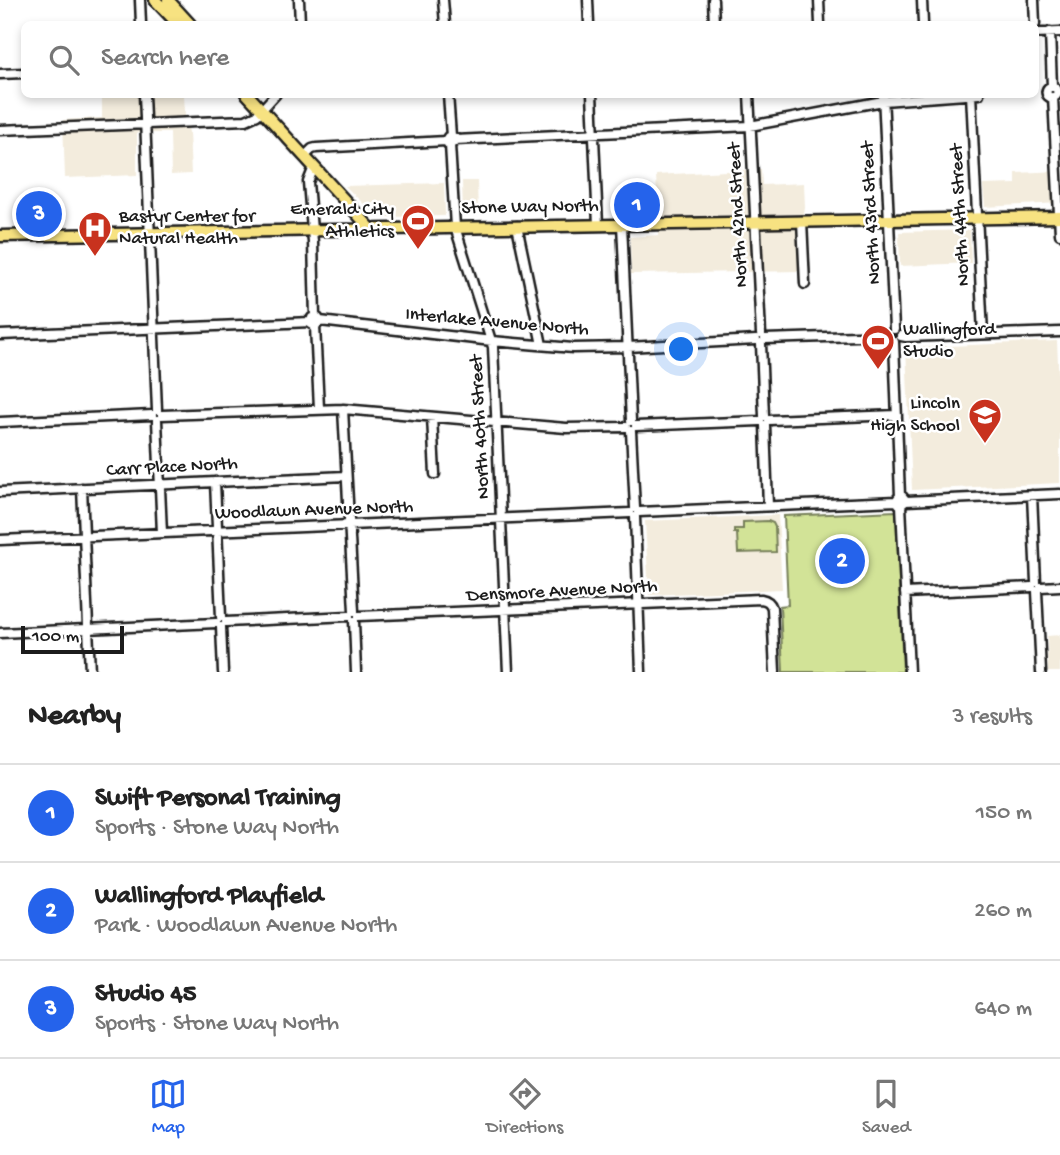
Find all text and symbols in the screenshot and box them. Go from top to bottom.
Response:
search box [21,21,1039,98]
icon: search [45,41,83,79]
text: Search here [101,44,229,75]
street label: North 43rd Street [857,139,887,285]
street label: North 42nd Street [724,140,754,288]
street label: North 44th Street [946,141,976,287]
pin: 1 [614,179,660,231]
pin: 3 [16,188,62,240]
street label: Stone Way North [461,195,599,221]
place label: Emerald City Athletics [290,199,395,244]
sports icon: Emerald City Athletics [399,202,437,251]
place label: Bastyr Center for Natural Health [118,206,257,251]
hospital icon: Bastyr Center for Natural Health [76,209,114,258]
street label: Interlake Avenue North [404,304,590,342]
place label: Wallingford Studio [903,319,997,364]
sports icon: Wallingford Studio [859,322,897,371]
your location [664,332,698,366]
street label: North 40th Street [466,352,496,500]
place label: Lincoln High School [870,393,960,438]
school or university icon: Lincoln High School [966,396,1004,445]
street label: Carr Place North [106,453,238,483]
street label: Woodlawn Avenue North [214,496,414,526]
pin: 2 [819,535,865,587]
street label: Densmore Avenue North [464,576,658,609]
scale bar [21,623,124,655]
text: 100 m [32,626,79,649]
text: Nearby [28,700,121,735]
text: 3 results [952,704,1032,731]
text: Swift Personal Training [95,784,341,815]
text: 1 [46,800,56,827]
text: 150 m [976,800,1032,827]
text: Sports · Stone Way North [95,815,339,842]
text: Wallingford Playfield [95,882,323,913]
text: 2 [45,898,57,925]
text: 260 m [974,898,1032,925]
text: Park · Woodlawn Avenue North [95,913,397,940]
text: Studio 45 [95,980,196,1011]
text: 3 [45,996,57,1023]
text: 640 m [975,996,1032,1023]
text: Sports · Stone Way North [95,1011,339,1038]
tab: Map [149,1075,187,1140]
tab: Directions [486,1075,563,1140]
tab: Saved [862,1075,911,1140]

